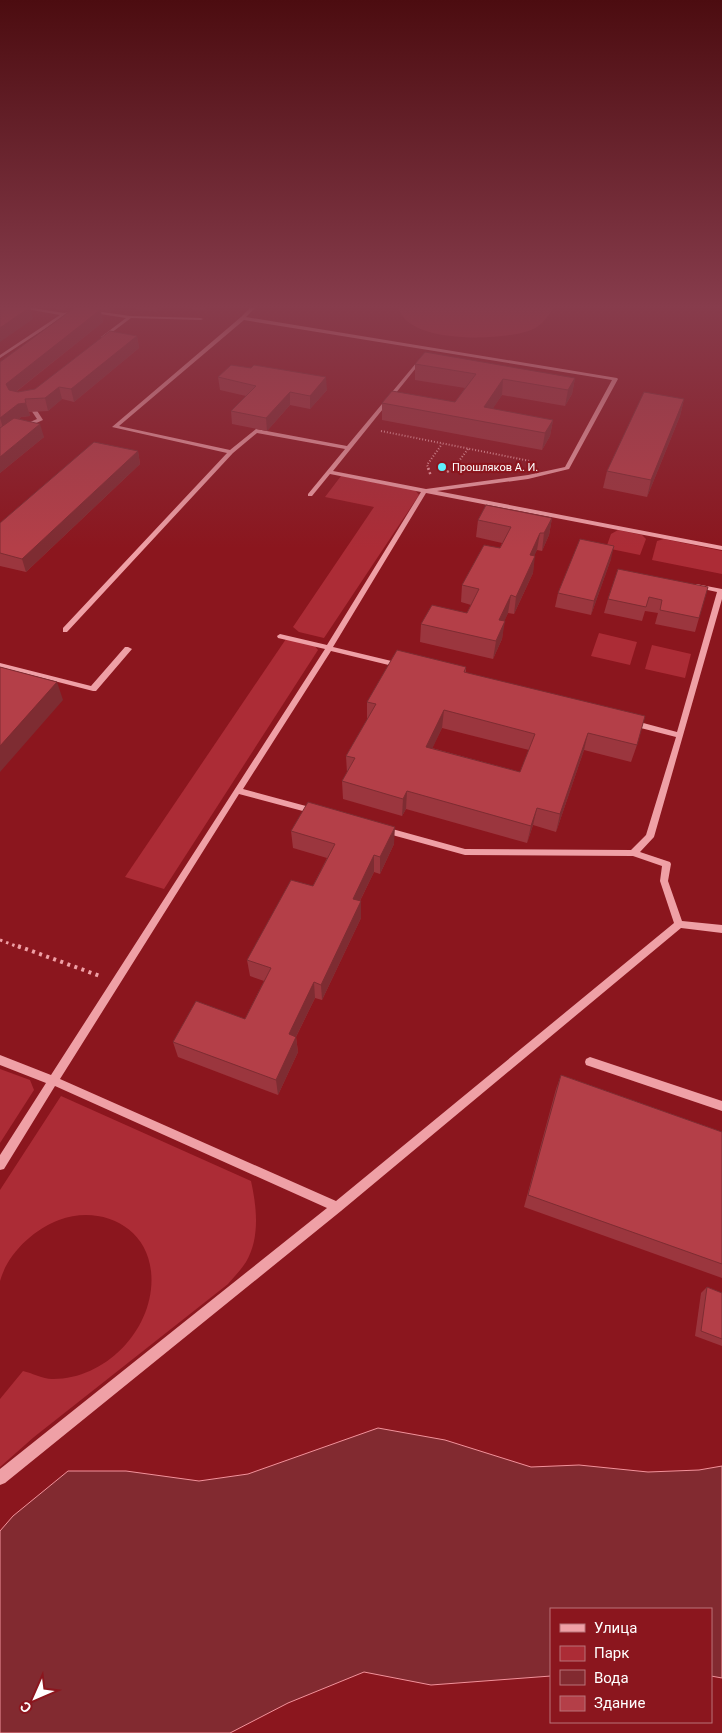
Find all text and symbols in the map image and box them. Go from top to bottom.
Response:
marker: Прошляков А. И. [436,461,448,473]
place label: Прошляков А. И. [452,461,538,474]
legend [550,1608,712,1723]
text: Улица [594,1619,637,1637]
text: Парк [594,1644,629,1662]
text: Вода [594,1669,629,1687]
north arrow [10,1673,60,1723]
text: Здание [594,1694,645,1712]
text: С [17,1698,35,1716]

